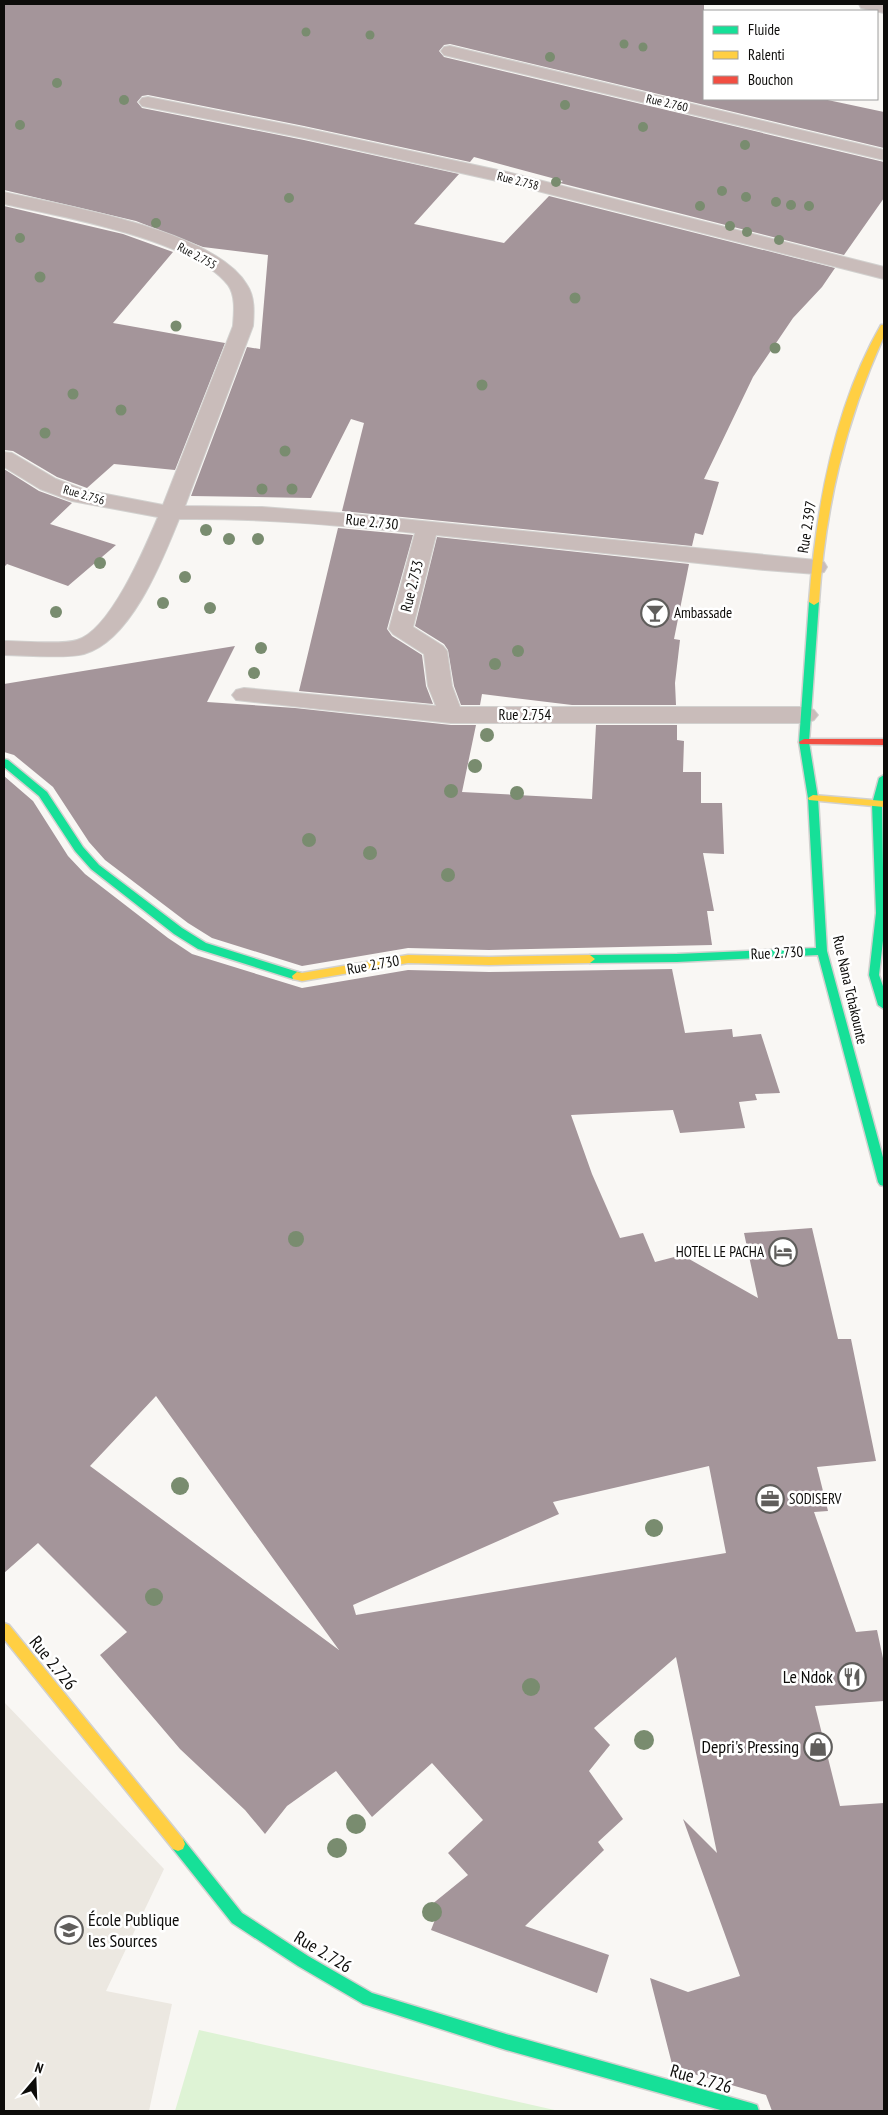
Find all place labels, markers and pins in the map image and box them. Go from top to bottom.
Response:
bar icon: Ambassade [640,598,670,628]
place label: Ambassade [674,603,732,622]
hotel icon: HOTEL LE PACHA [768,1237,798,1267]
place label: HOTEL LE PACHA [676,1242,765,1261]
office icon: SODISERV [755,1484,785,1514]
place label: SODISERV [789,1489,841,1508]
restaurant icon: Le Ndok [837,1662,867,1692]
place label: Le Ndok [783,1665,833,1688]
shop icon: Depri's Pressing [803,1732,833,1762]
place label: Depri's Pressing [701,1735,799,1758]
place label: École Publique les Sources [88,1908,179,1952]
school or university icon: École Publique les Sources [54,1915,84,1945]

